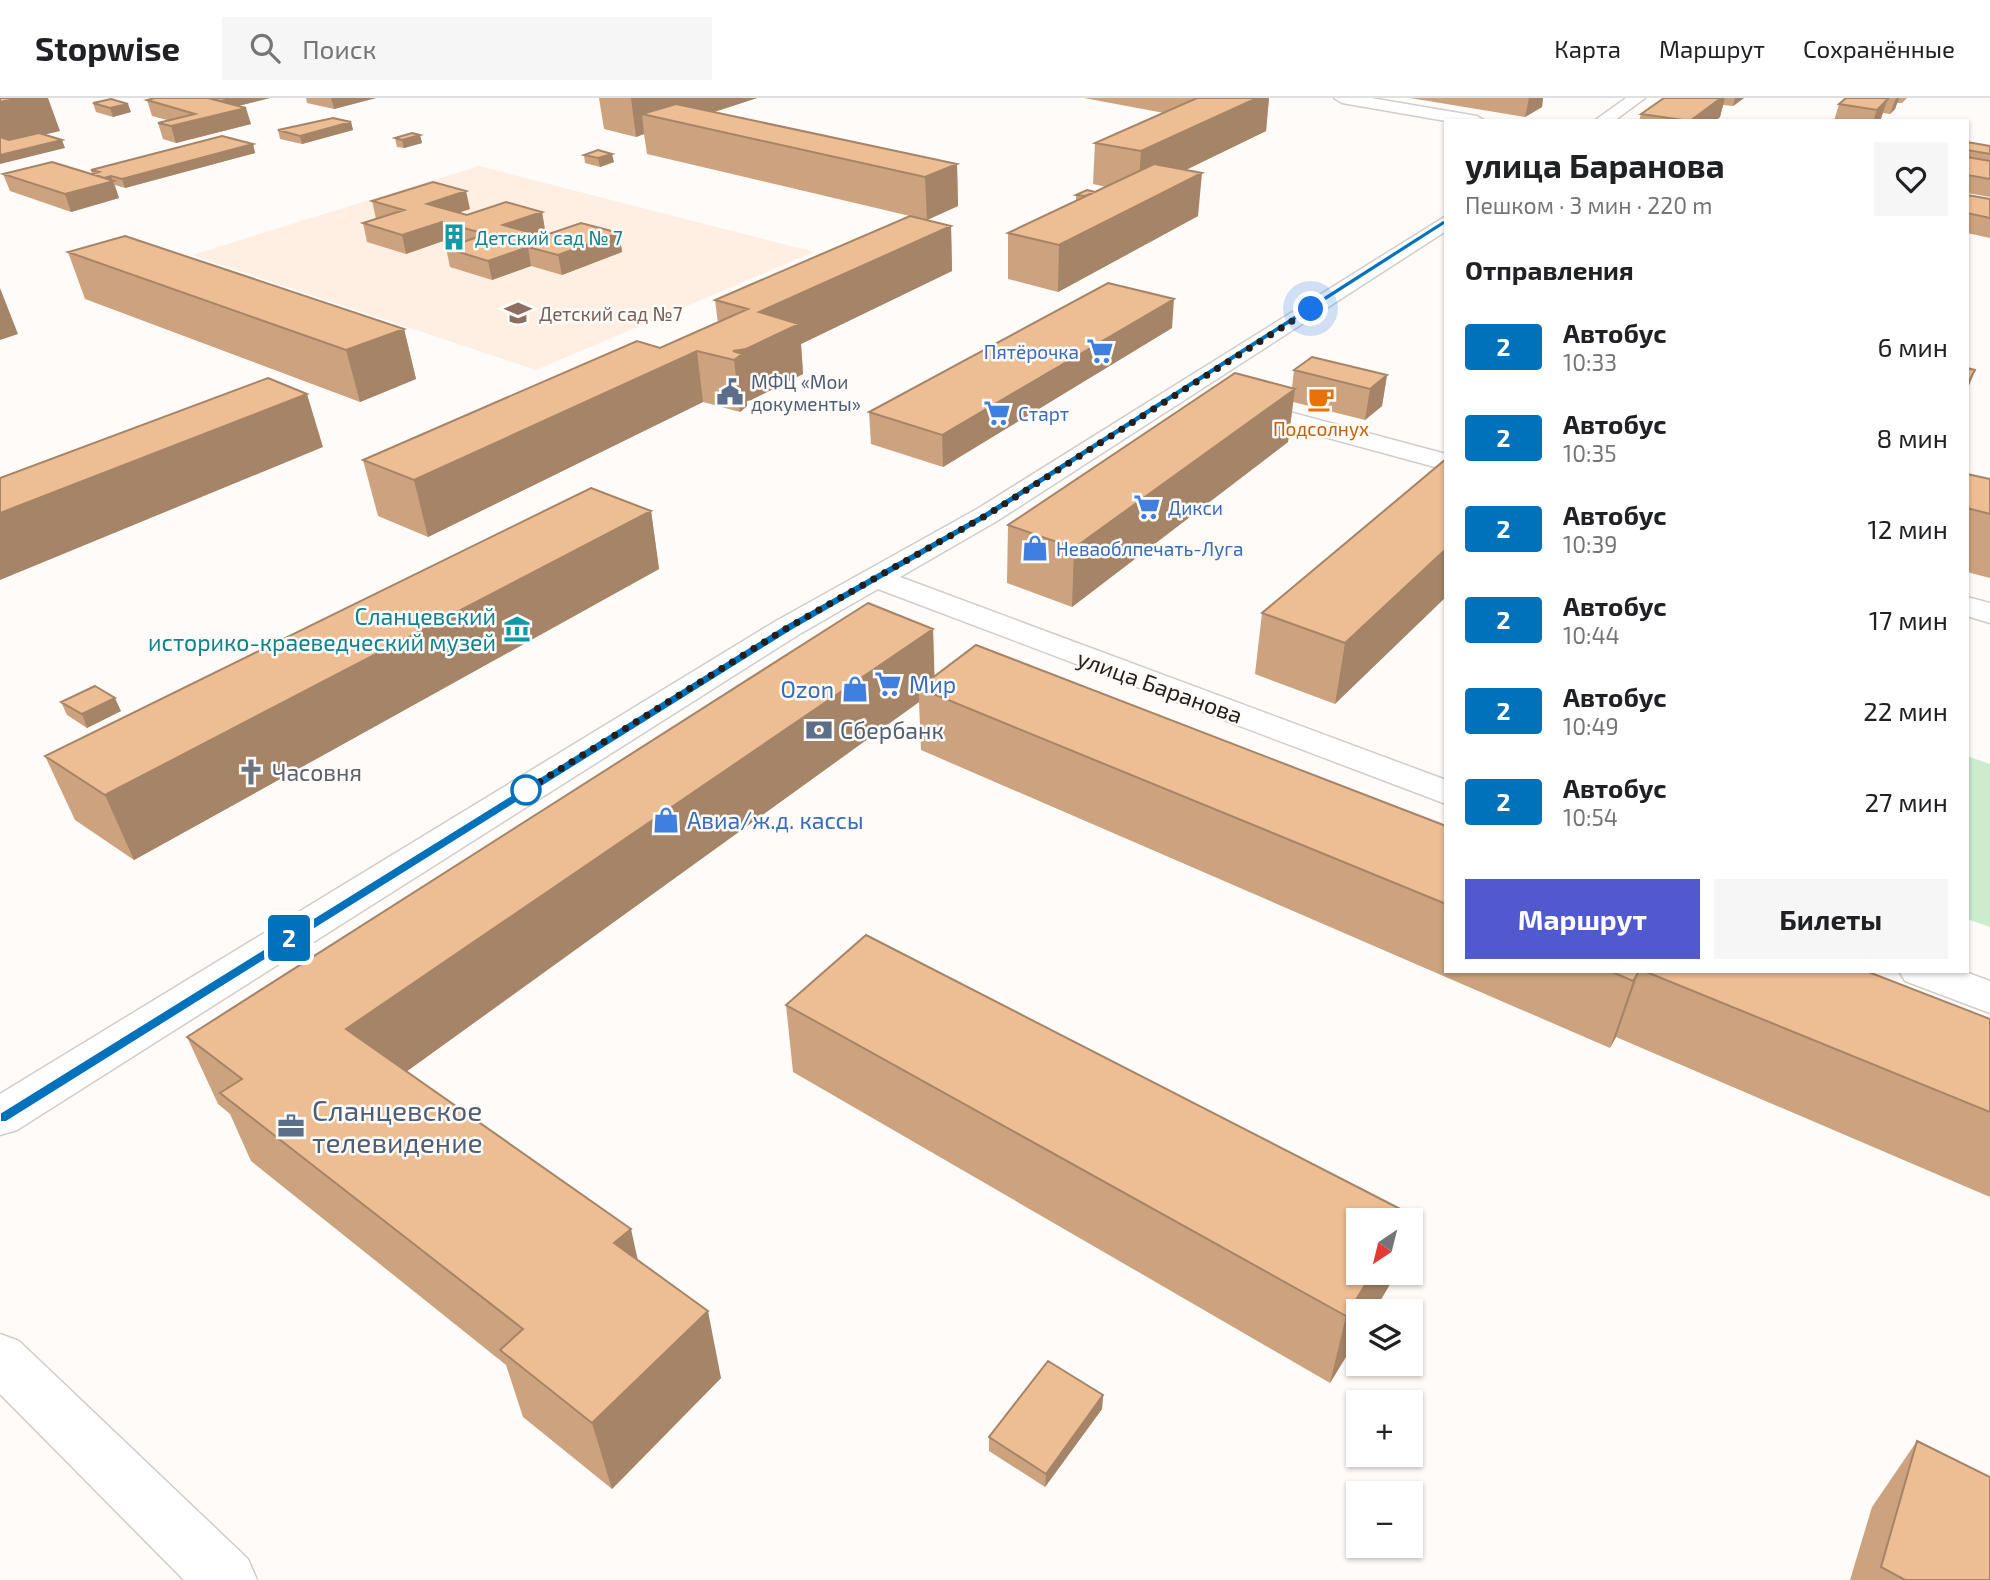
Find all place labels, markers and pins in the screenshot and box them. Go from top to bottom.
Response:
building icon: Детский сад № 7 [439,222,469,252]
place label: Детский сад № 7 [475,226,623,249]
school or university icon: Детский сад №7 [503,298,533,328]
place label: Детский сад №7 [539,302,683,325]
supermarket icon: Пятёрочка [1085,336,1115,366]
place label: Пятёрочка [984,340,1079,363]
place label: МФЦ «Мои документы» [751,370,861,416]
public building icon: МФЦ «Мои документы» [715,377,745,407]
cafe icon: Подсолнух [1306,384,1336,414]
supermarket icon: Старт [982,398,1012,428]
place label: Старт [1018,402,1069,425]
place label: Подсолнух [1273,417,1369,441]
supermarket icon: Дикси [1132,492,1162,522]
place label: Дикси [1168,496,1223,519]
shop icon: Неваоблпечать-Луга [1020,533,1050,563]
place label: Неваоблпечать-Луга [1056,537,1244,561]
place label: Сланцевский историко-краеведческий музей [148,602,496,657]
museum icon: Сланцевский историко-краеведческий музей [502,614,532,644]
supermarket icon: Мир [873,669,903,699]
place label: Мир [909,670,956,698]
shop icon: Ozon [840,674,870,704]
place label: Ozon [781,675,834,703]
bank icon: Сбербанк [804,715,834,745]
place label: Сбербанк [840,716,944,744]
church icon: Часовня [236,757,266,787]
place label: Часовня [272,758,362,786]
unlabelled marker [511,775,541,805]
shop icon: Авиа/ж.д. кассы [651,805,681,835]
place label: Авиа/ж.д. кассы [687,806,864,834]
place label: Сланцевское телевидение [312,1093,483,1159]
office icon: Сланцевское телевидение [276,1111,306,1141]

